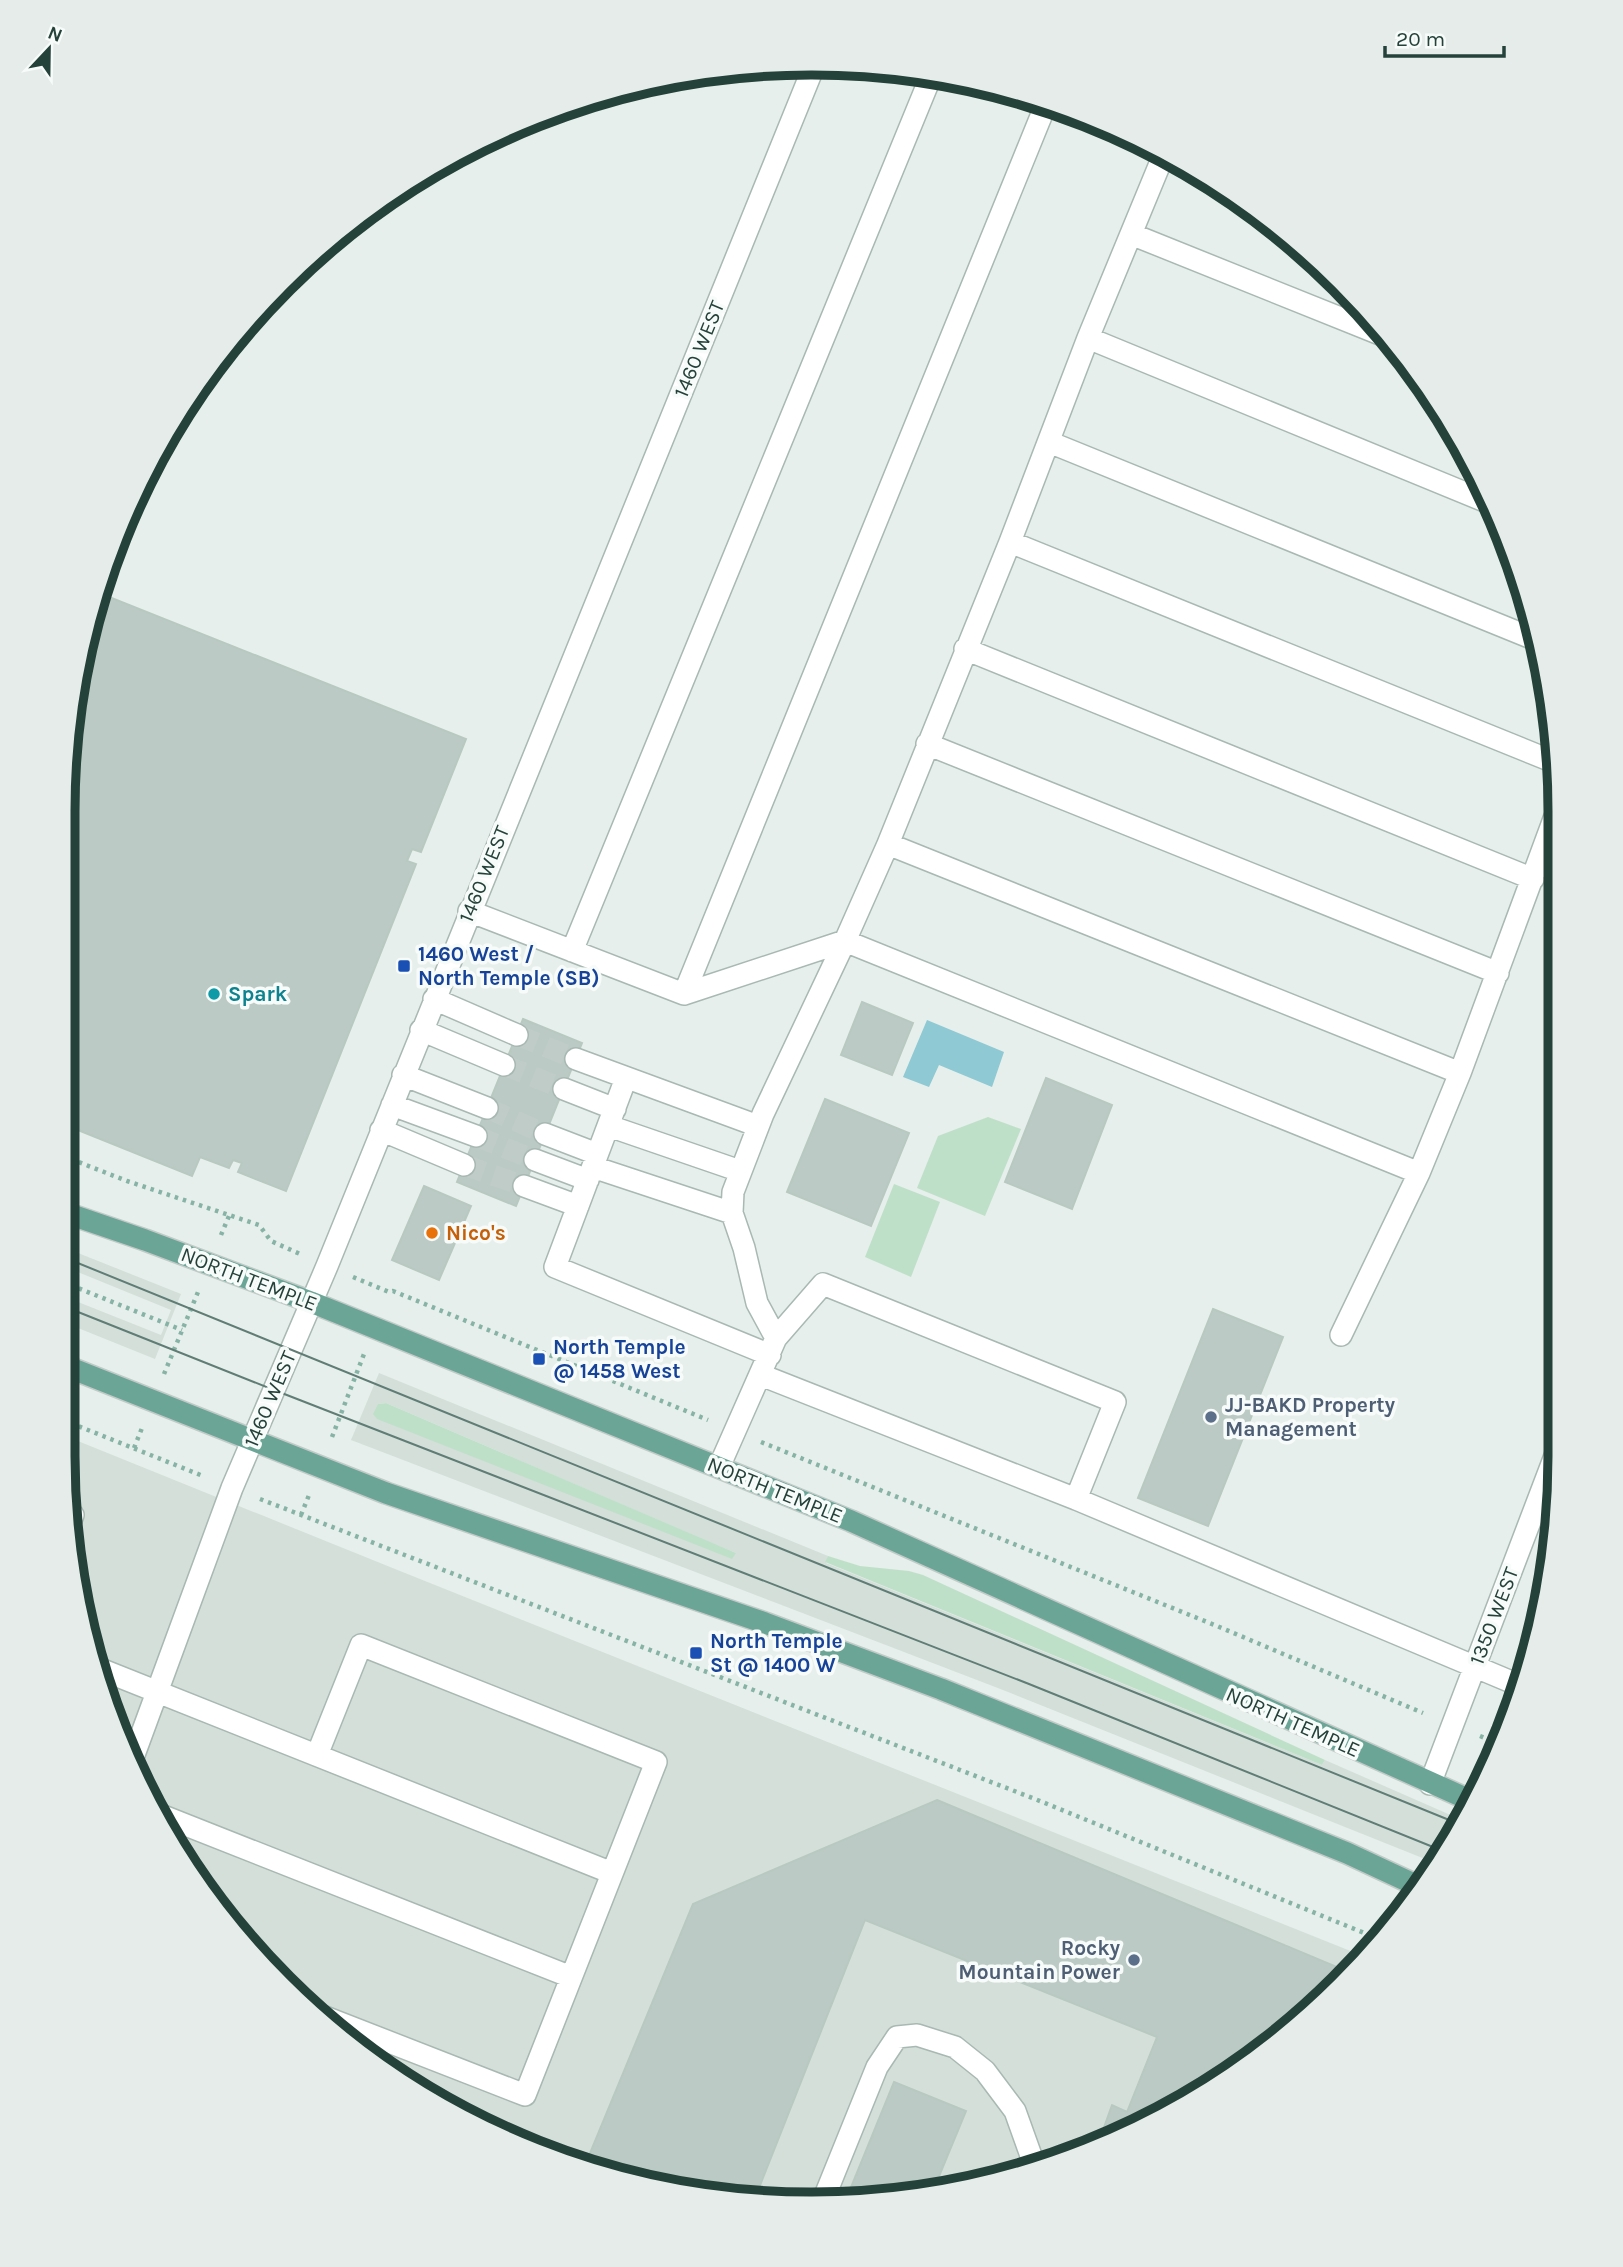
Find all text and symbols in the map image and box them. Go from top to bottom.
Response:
north arrow [14,14,84,84]
scale bar [1385,14,1504,58]
text: N [45,21,65,47]
text: 20 m [1396,27,1445,51]
street label: 1460 WEST [669,297,729,401]
street label: 1460 WEST [454,822,514,926]
place label: 1460 West / North Temple (SB) [418,942,600,990]
marker: 1460 West / North Temple (SB) [396,958,412,974]
place label: Spark [228,982,288,1006]
marker: Spark [206,986,222,1002]
place label: Nico's [446,1221,506,1245]
marker: Nico's [424,1225,440,1241]
street label: NORTH TEMPLE [178,1242,320,1316]
place label: North Temple @ 1458 West [553,1335,686,1383]
street label: 1460 WEST [239,1347,301,1451]
marker: North Temple @ 1458 West [531,1351,547,1367]
place label: JJ-BAKD Property Management [1225,1393,1395,1441]
marker: JJ-BAKD Property Management [1203,1409,1219,1425]
street label: NORTH TEMPLE [704,1452,846,1528]
street label: 1350 WEST [1464,1563,1524,1668]
place label: North Temple St @ 1400 W [710,1629,843,1677]
marker: North Temple St @ 1400 W [688,1645,704,1661]
street label: NORTH TEMPLE [1222,1682,1364,1762]
place label: Rocky Mountain Power [958,1936,1121,1984]
marker: Rocky Mountain Power [1126,1952,1142,1968]

